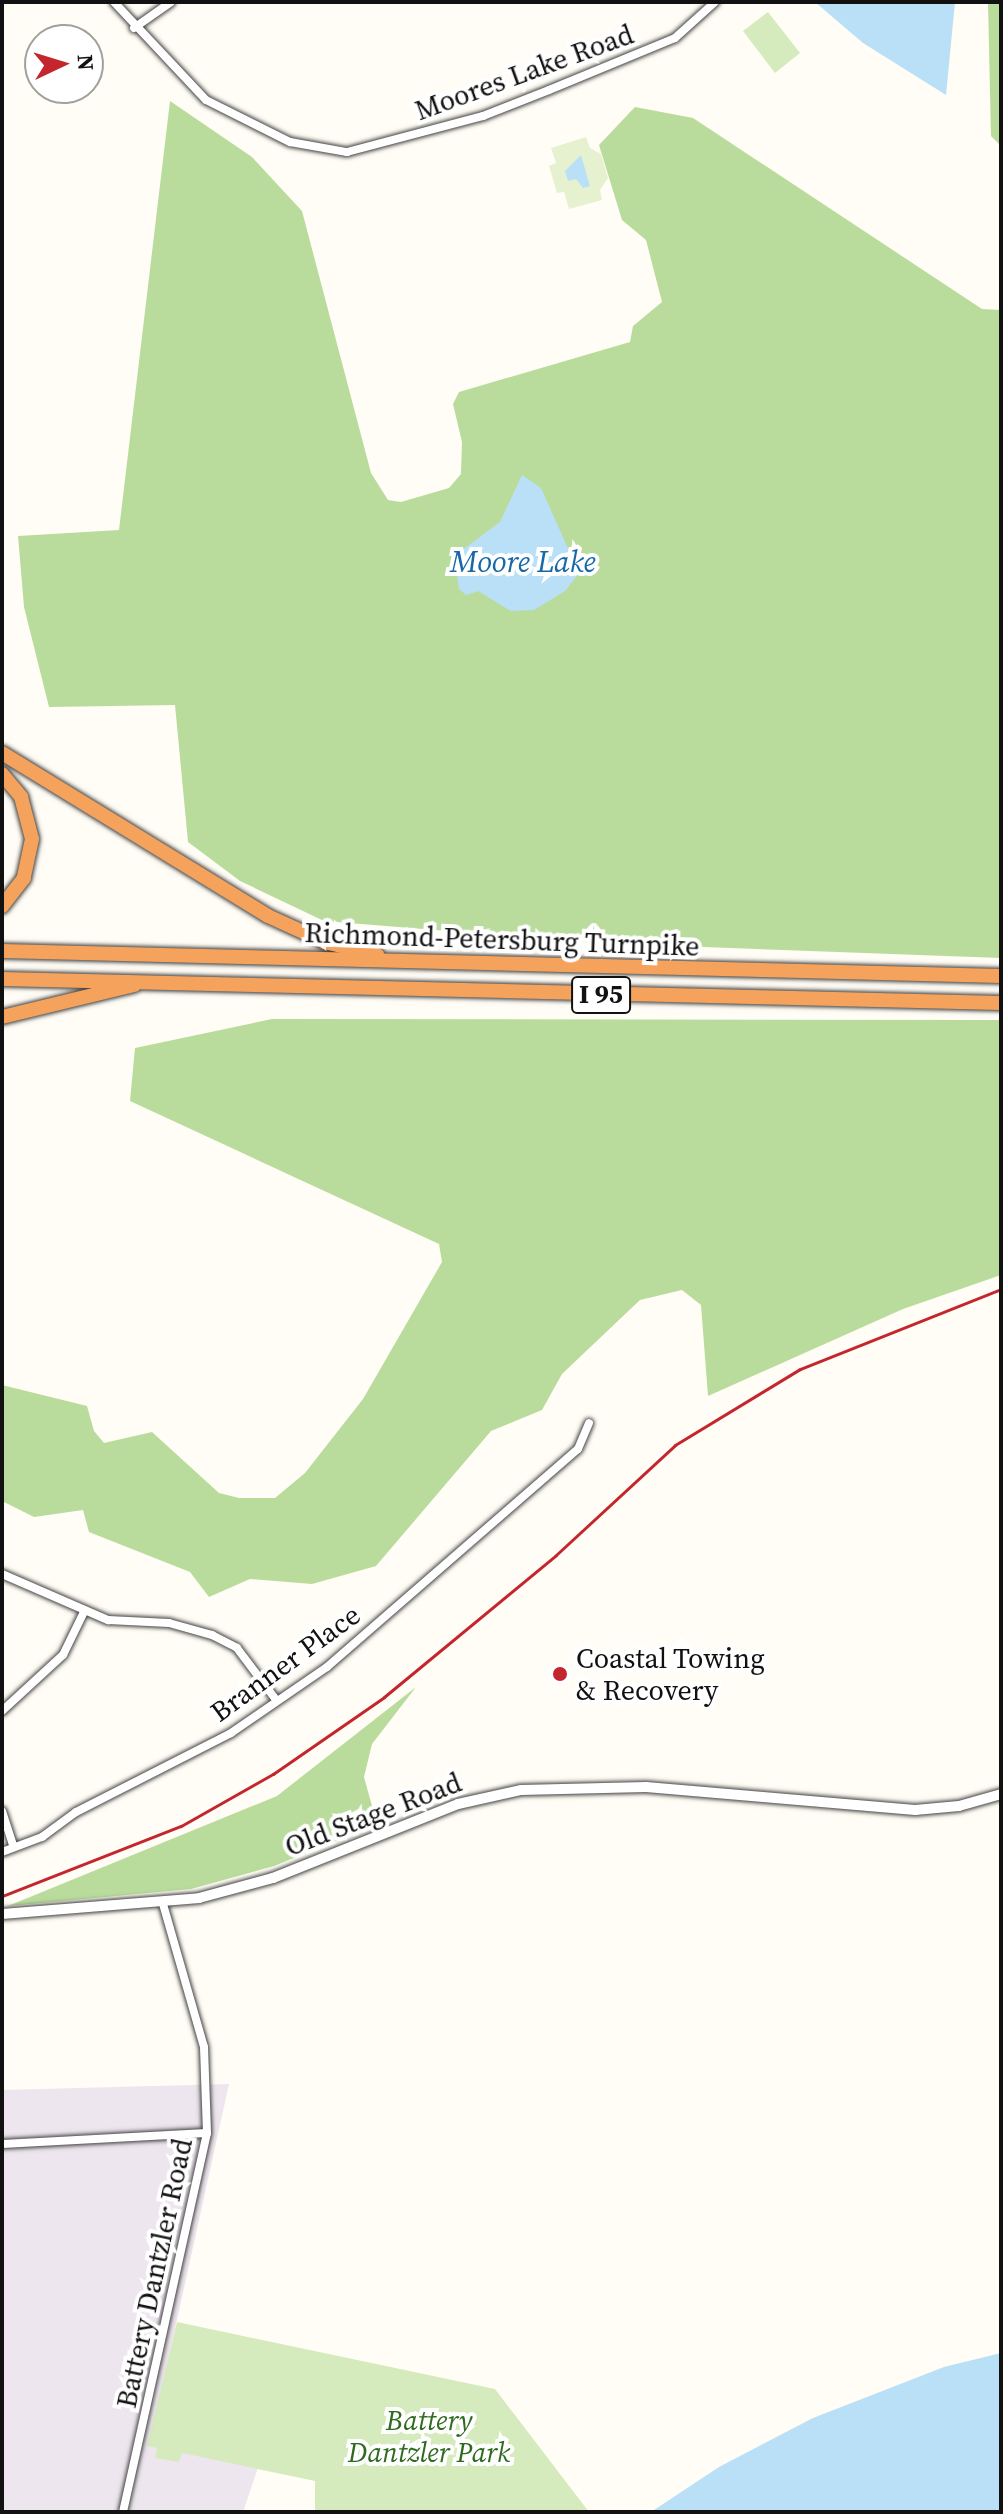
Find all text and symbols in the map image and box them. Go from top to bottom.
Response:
street label: Moores Lake Road [410,17,638,127]
north arrow [24,24,104,104]
text: N [70,53,101,72]
water label: Moore Lake [450,544,596,580]
street label: Richmond-Petersburg Turnpike [304,915,700,963]
road number: I 95 [571,973,631,1017]
street label: Branner Place [204,1598,366,1728]
place label: Coastal Towing & Recovery [576,1641,765,1707]
marker: Coastal Towing & Recovery [551,1665,569,1683]
street label: Old Stage Road [280,1765,466,1863]
street label: Battery Dantzler Road [109,2135,199,2411]
park label: Battery Dantzler Park [348,2403,510,2469]

